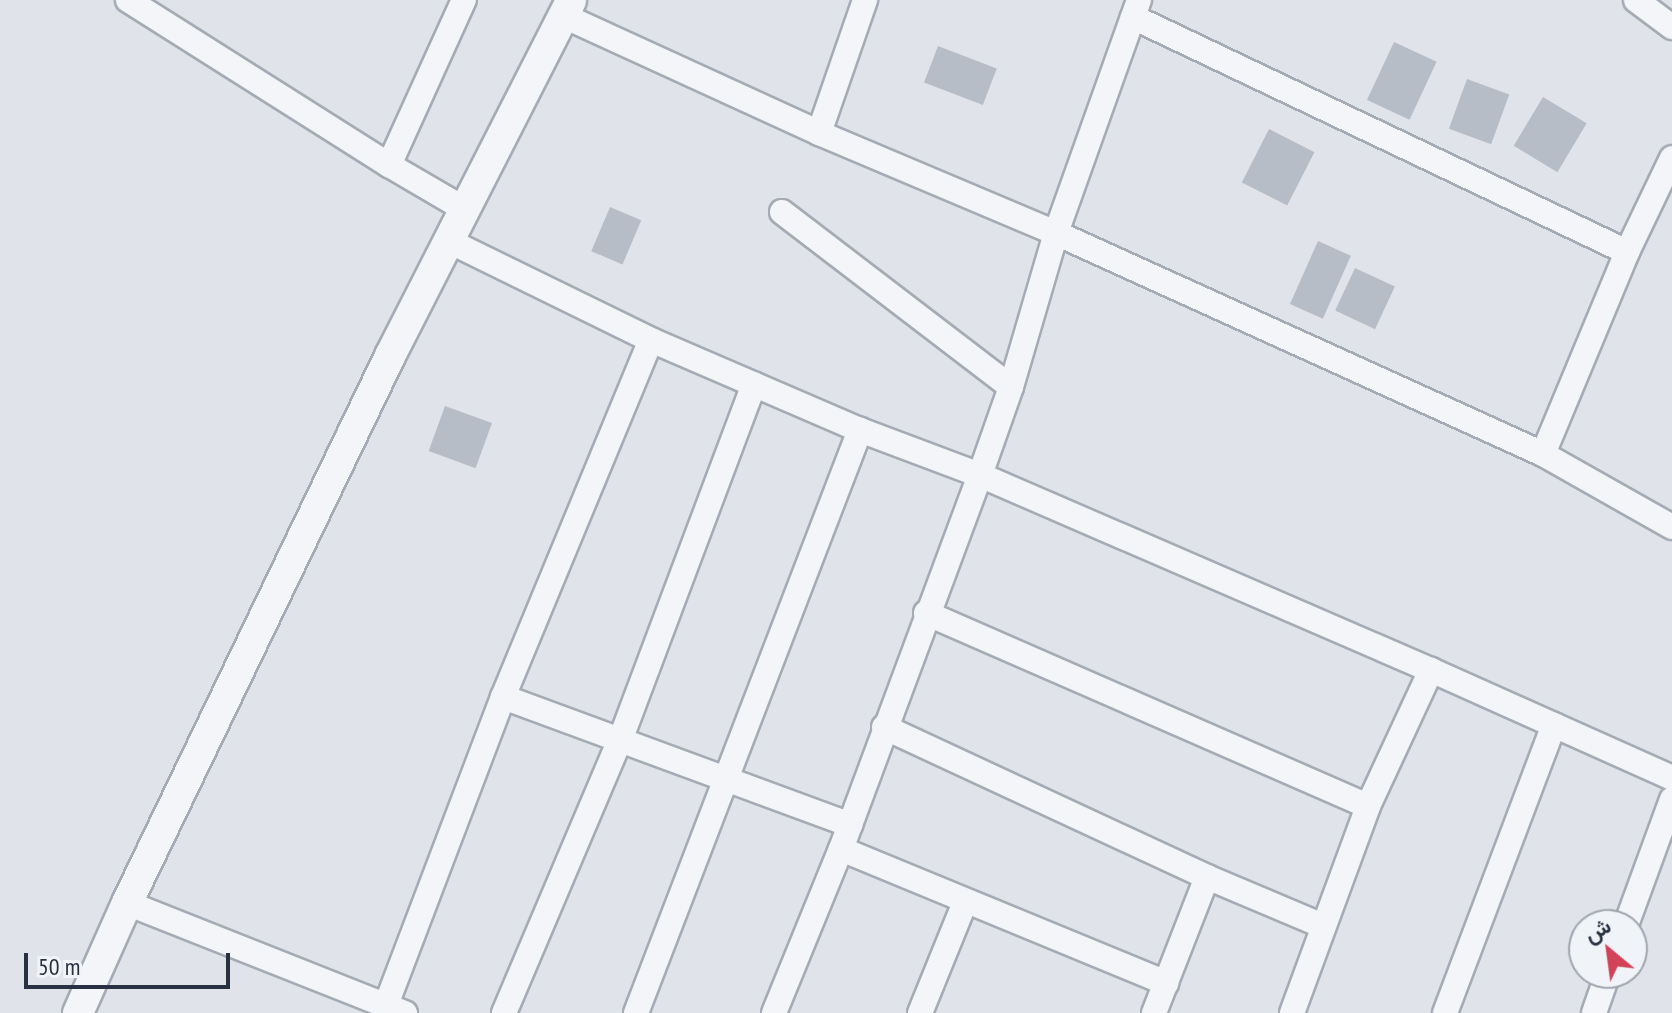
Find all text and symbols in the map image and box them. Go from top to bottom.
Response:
north arrow [1568,909,1648,989]
text: ش [1579,911,1616,948]
scale bar [28,937,234,987]
text: 50 m [38,951,80,982]

